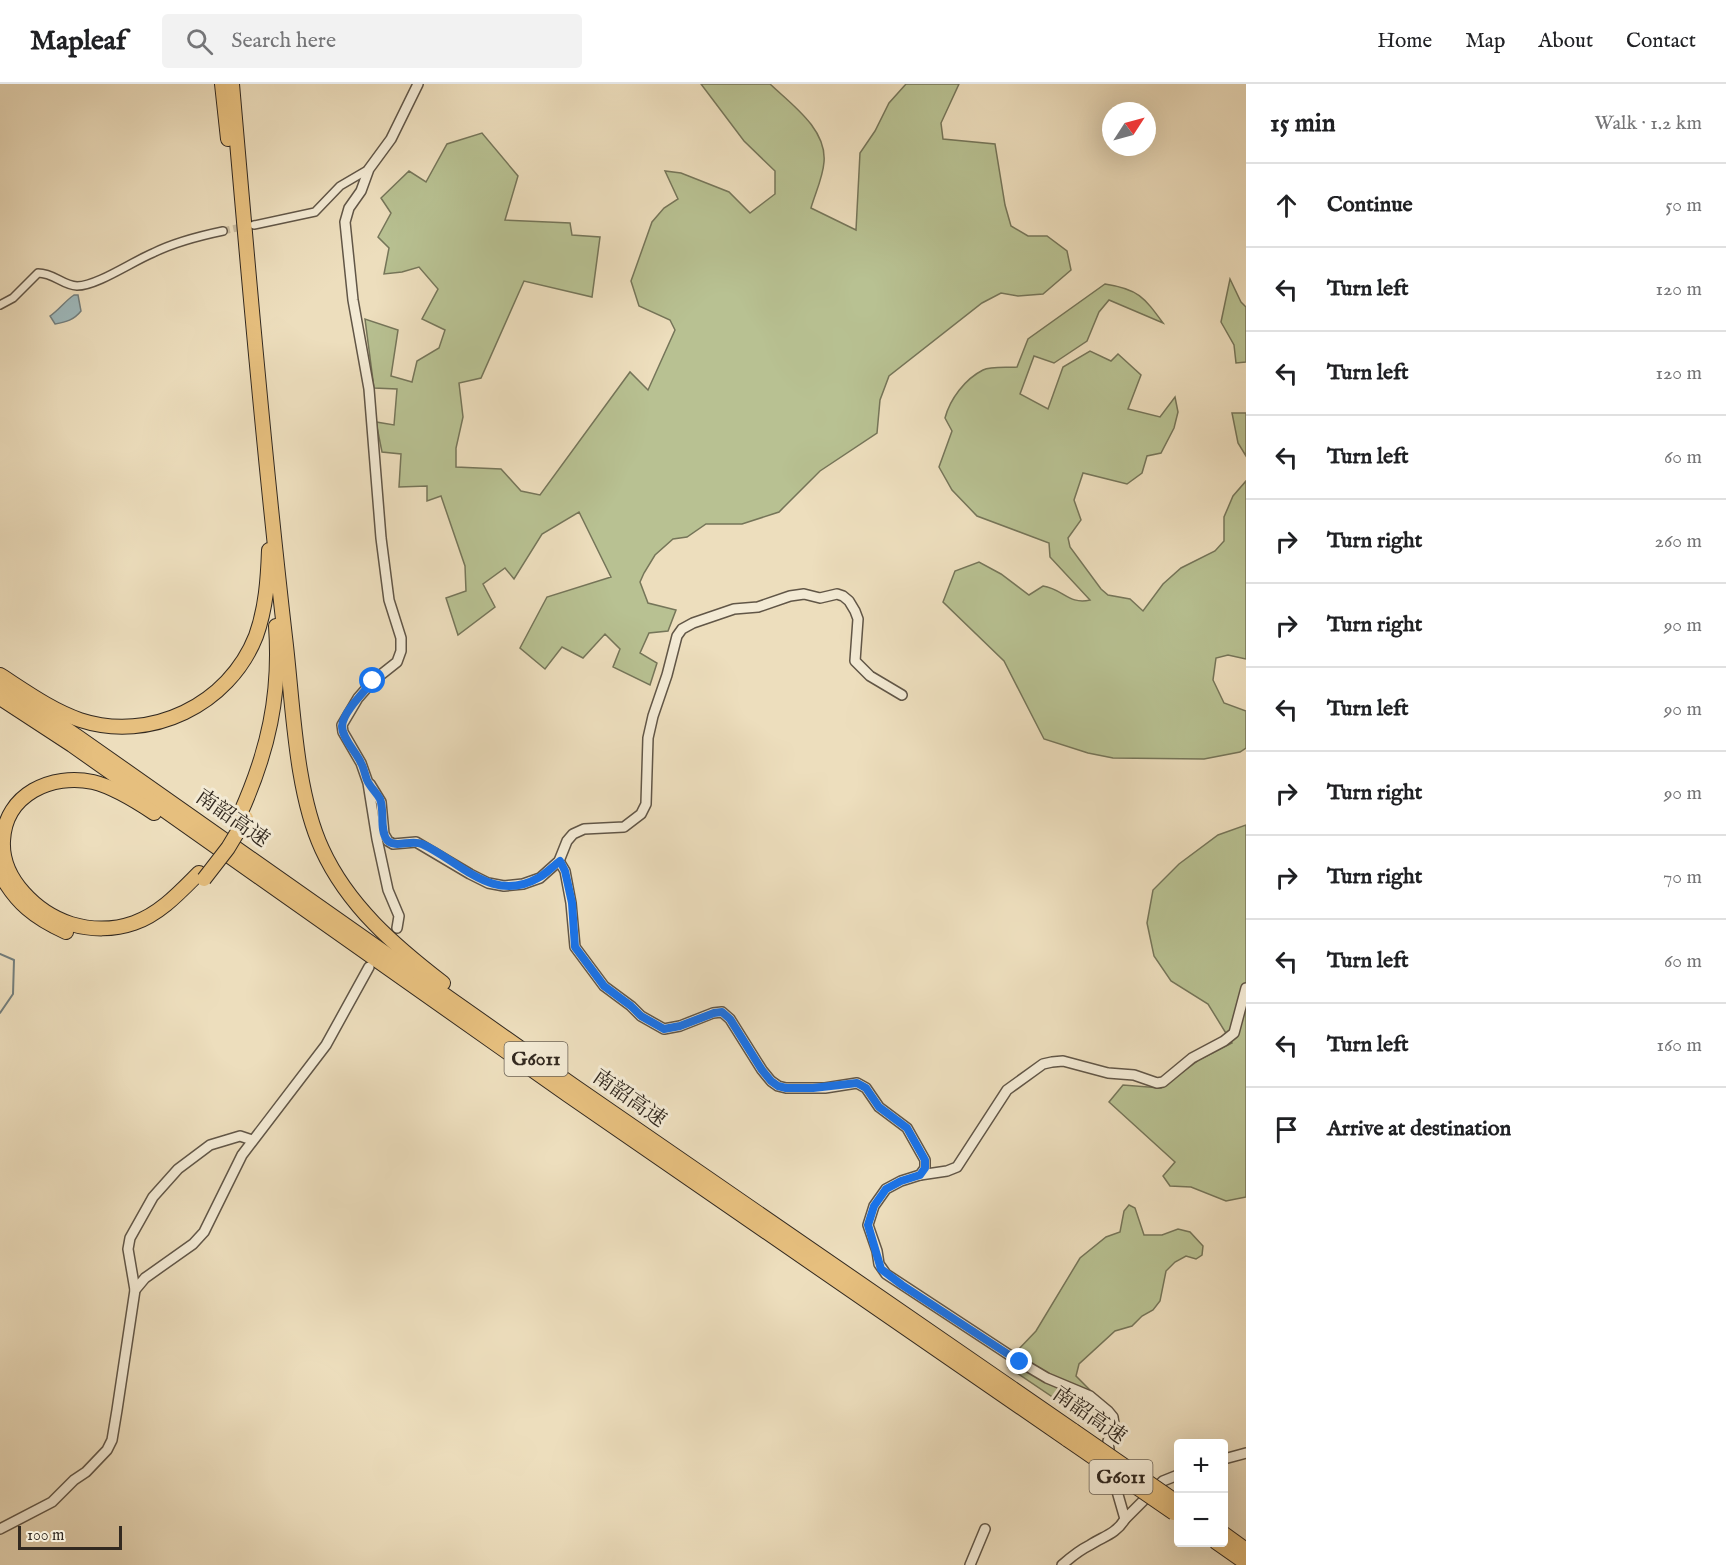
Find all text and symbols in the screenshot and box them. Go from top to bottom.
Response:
search box [162,14,582,68]
text: Mapleaf [30,24,126,59]
icon: search [183,25,216,58]
text: Search here [231,27,336,55]
text: Home [1377,28,1432,55]
text: Map [1465,28,1505,55]
text: About [1538,28,1593,55]
text: Contact [1626,28,1696,55]
north arrow [1102,102,1156,156]
text: 15 min [1270,107,1336,140]
text: Walk · 1.2 km [1595,111,1702,136]
icon: ahead [1270,189,1303,222]
text: Continue [1327,191,1413,219]
text: 50 m [1665,193,1702,218]
icon: left [1270,273,1303,306]
text: Turn left [1327,275,1409,303]
text: 120 m [1656,277,1702,302]
icon: left [1270,357,1303,390]
text: Turn left [1327,359,1409,387]
text: 120 m [1656,361,1702,386]
icon: left [1270,441,1303,474]
text: Turn left [1327,443,1409,471]
text: 60 m [1664,445,1702,470]
icon: right [1270,525,1303,558]
text: Turn right [1327,527,1422,555]
text: 260 m [1655,529,1702,554]
icon: right [1270,609,1303,642]
text: Turn right [1327,611,1422,639]
text: 90 m [1664,613,1702,638]
route start [359,667,385,693]
icon: left [1270,693,1303,726]
text: Turn left [1327,695,1409,723]
text: 90 m [1664,697,1702,722]
icon: right [1270,777,1303,810]
text: Turn right [1327,779,1422,807]
text: 90 m [1664,781,1702,806]
street label: 南韶高速 [190,784,274,854]
icon: right [1270,861,1303,894]
text: Turn right [1327,863,1422,891]
text: 70 m [1663,865,1702,890]
icon: left [1270,945,1303,978]
text: Turn left [1327,947,1409,975]
text: 60 m [1664,949,1702,974]
icon: left [1270,1029,1303,1062]
text: Turn left [1327,1031,1409,1059]
text: 160 m [1656,1033,1702,1058]
road number: G6011 [504,1042,568,1076]
street label: 南韶高速 [587,1064,671,1134]
icon: arrive [1270,1113,1303,1146]
text: Arrive at destination [1327,1115,1511,1143]
route end [1006,1348,1032,1374]
street label: 南韶高速 [1047,1381,1131,1451]
map controls [1174,1439,1228,1547]
button: + [1174,1439,1228,1493]
road number: G6011 [1090,1460,1152,1494]
button: − [1174,1493,1228,1547]
scale bar [18,1523,122,1550]
text: 100 m [27,1526,64,1546]

